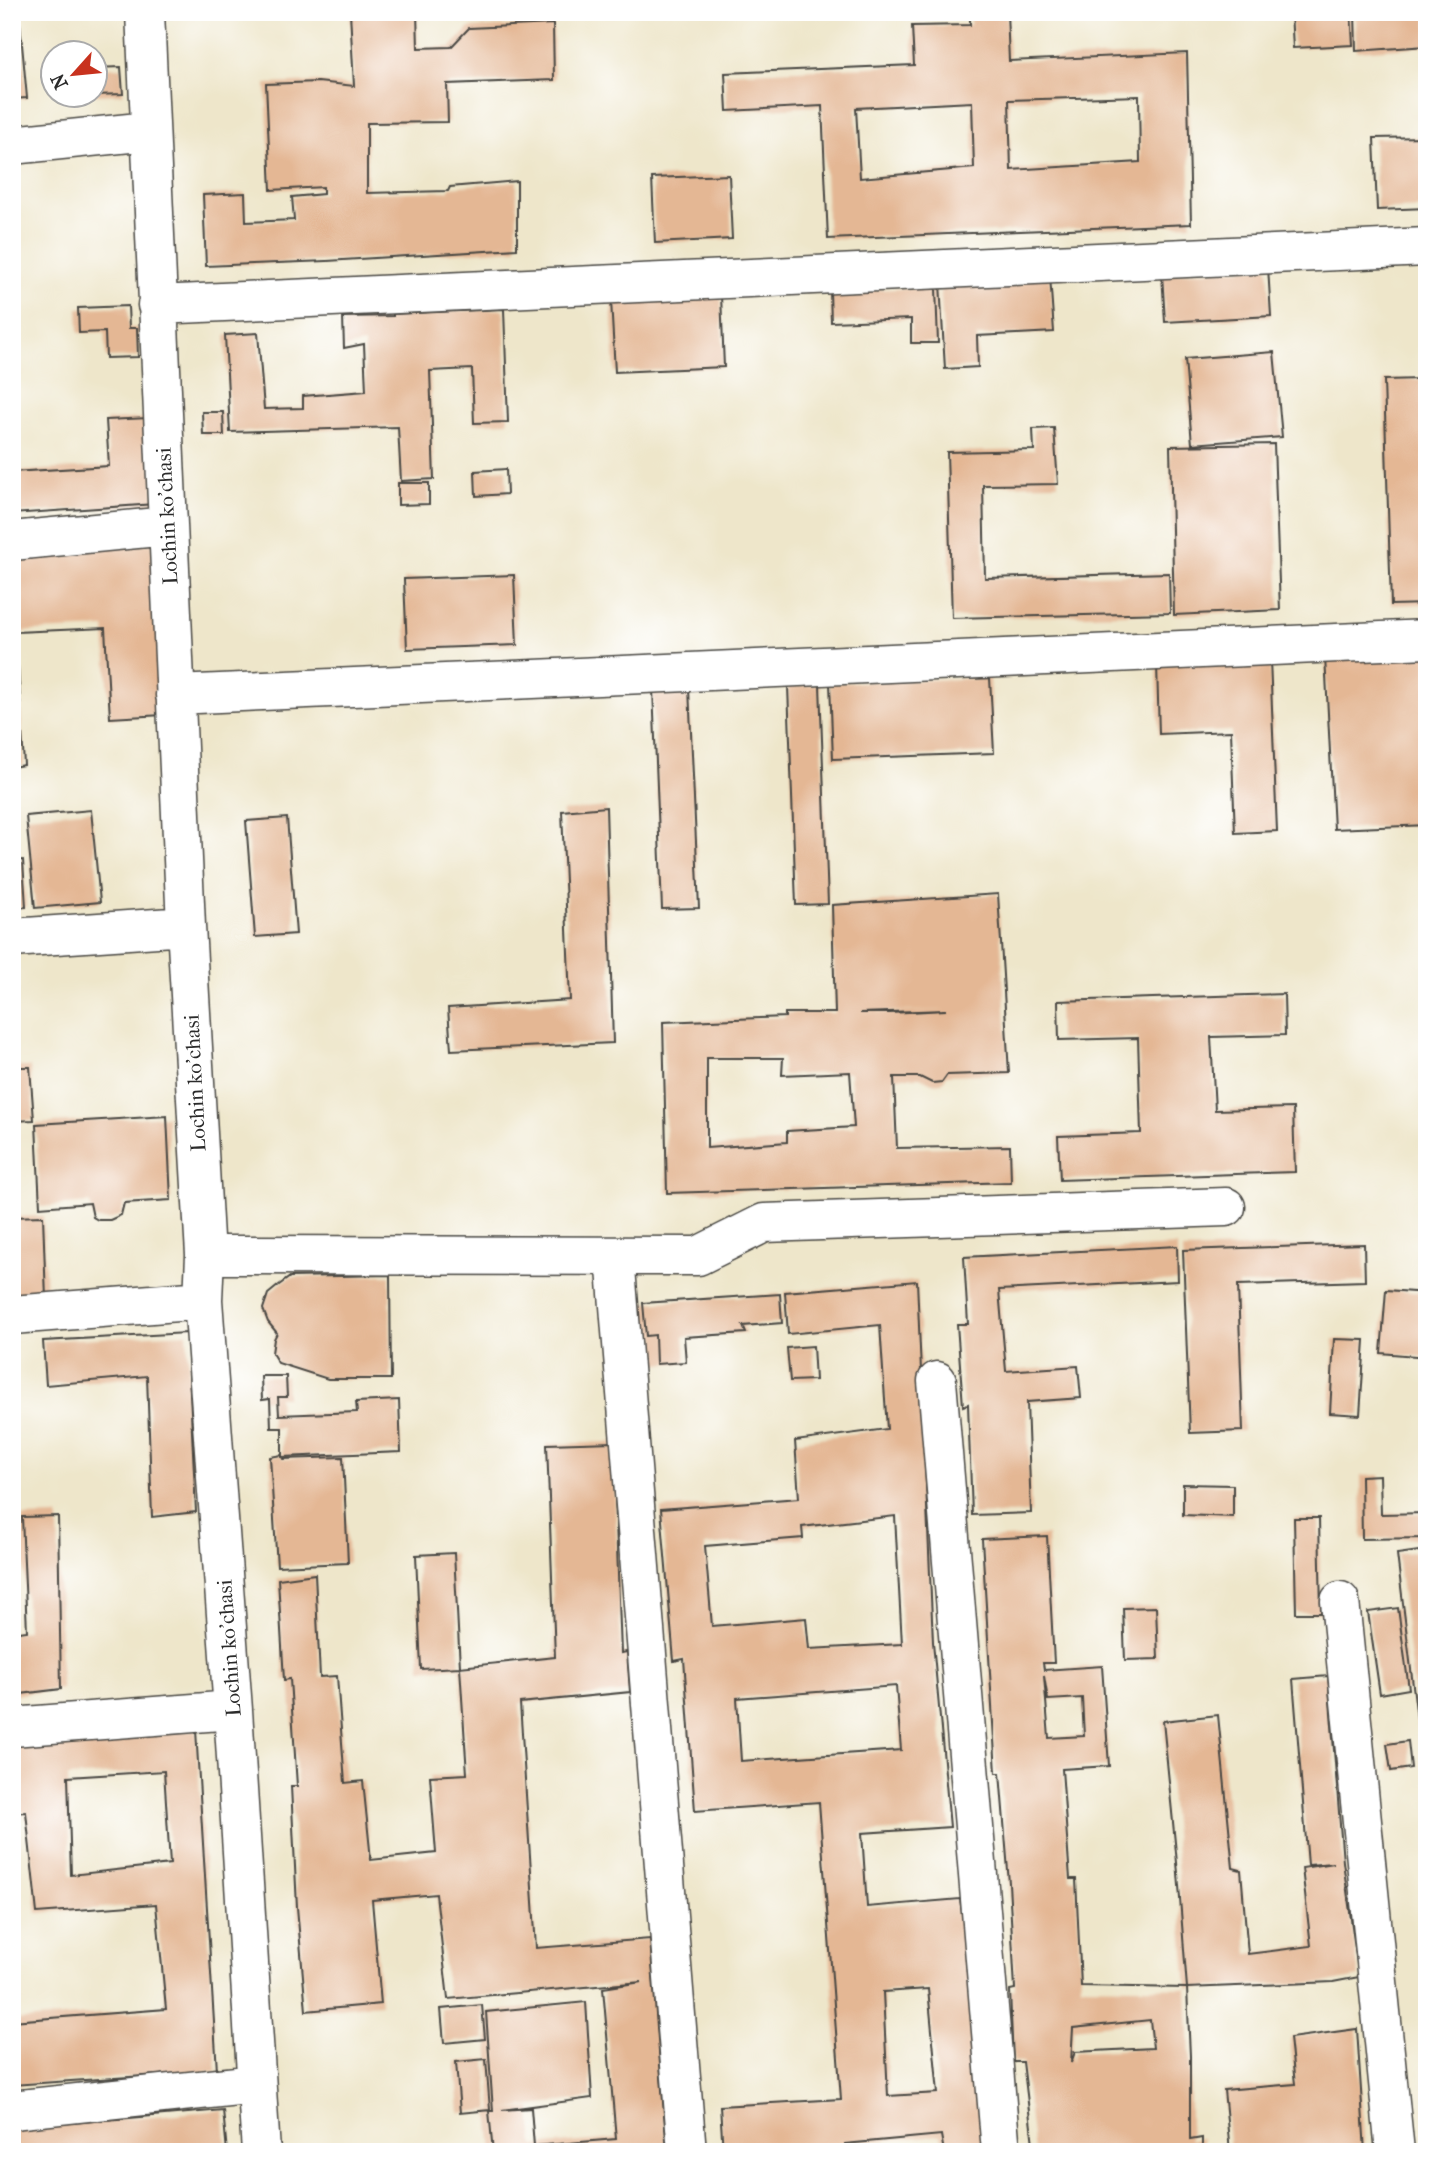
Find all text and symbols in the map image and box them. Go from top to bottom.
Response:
north arrow [38,38,108,108]
text: N [46,69,73,93]
street label: Lochin ko'chasi [151,447,183,585]
street label: Lochin ko'chasi [179,1014,211,1152]
street label: Lochin ko'chasi [212,1579,246,1717]

